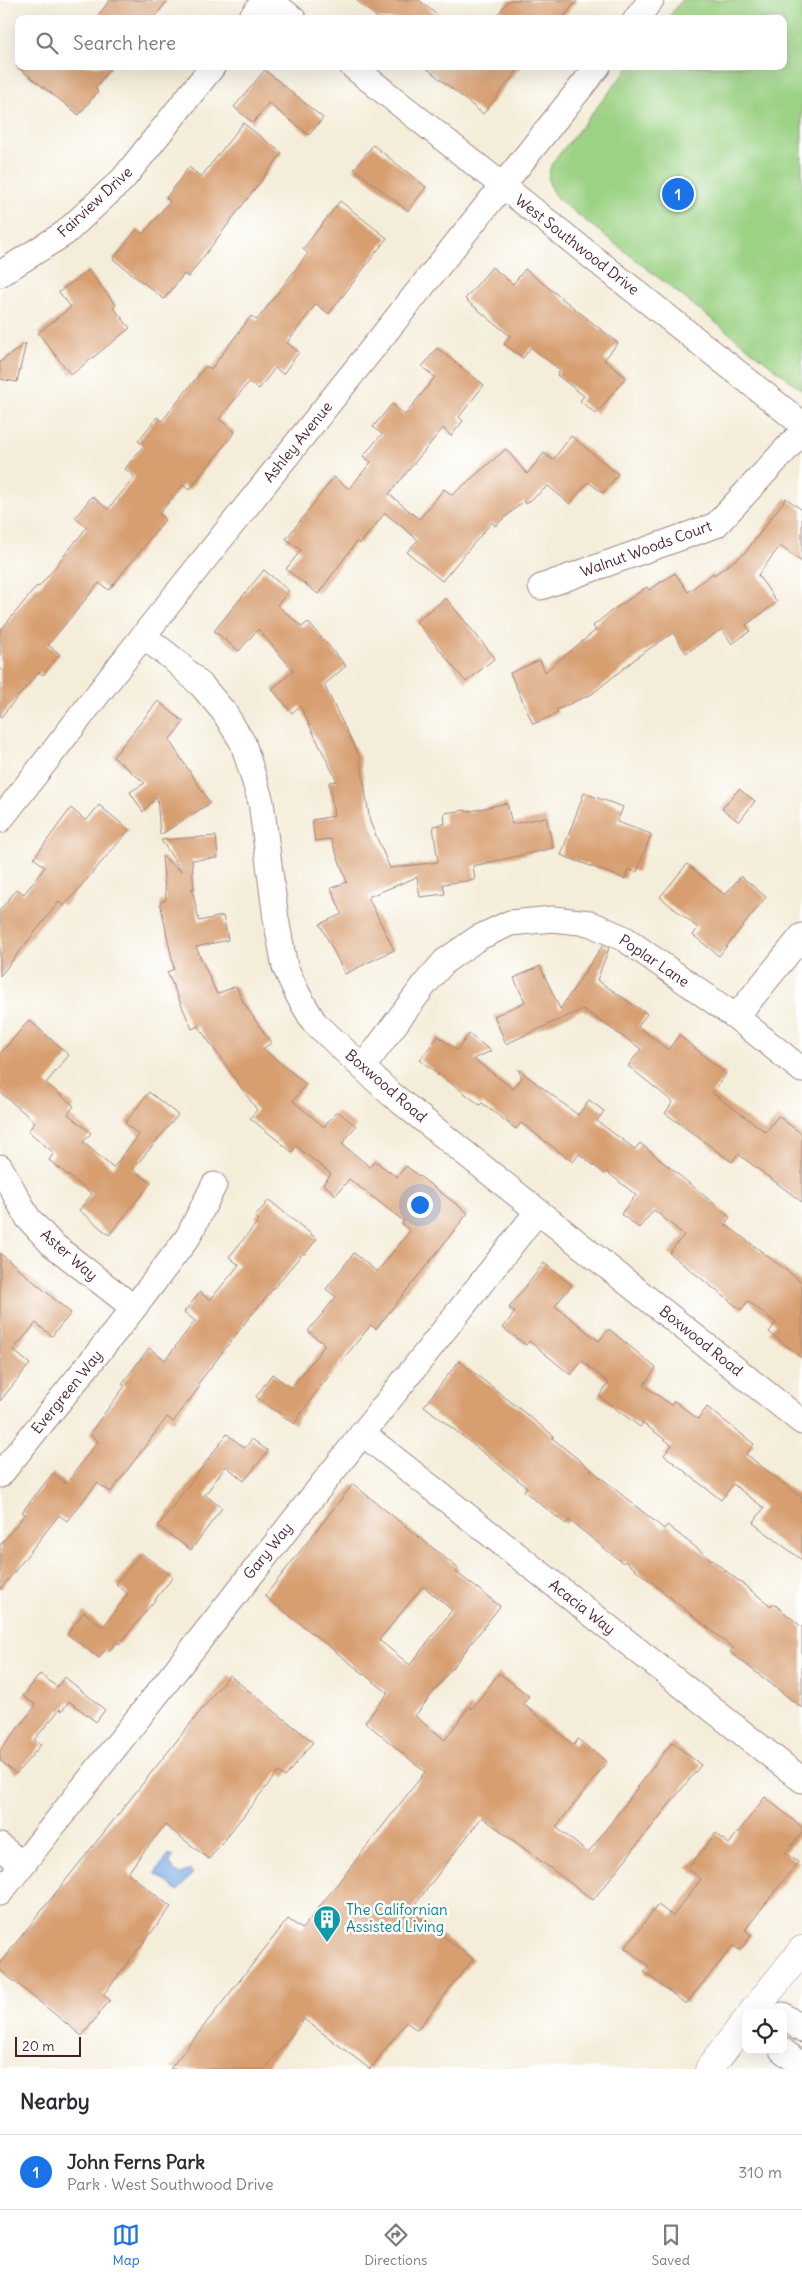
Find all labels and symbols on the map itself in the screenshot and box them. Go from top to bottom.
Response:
street label: Fairview Drive [53,162,136,241]
pin: 1 [662,175,694,213]
street label: West Southwood Drive [511,190,643,299]
street label: Ashley Avenue [259,397,336,486]
street label: Walnut Woods Court [578,516,714,581]
street label: Poplar Lane [616,930,693,991]
street label: Boxwood Road [342,1045,431,1126]
your location [407,1192,433,1218]
street label: Aster Way [37,1225,102,1285]
street label: Boxwood Road [656,1301,747,1380]
street label: Evergreen Way [27,1346,106,1438]
street label: Gary Way [239,1518,296,1583]
street label: Acacia Way [545,1575,619,1638]
place label: The Californian Assisted Living [346,1900,448,1936]
building icon: The Californian Assisted Living [312,1904,342,1943]
scale bar [15,2034,81,2057]

